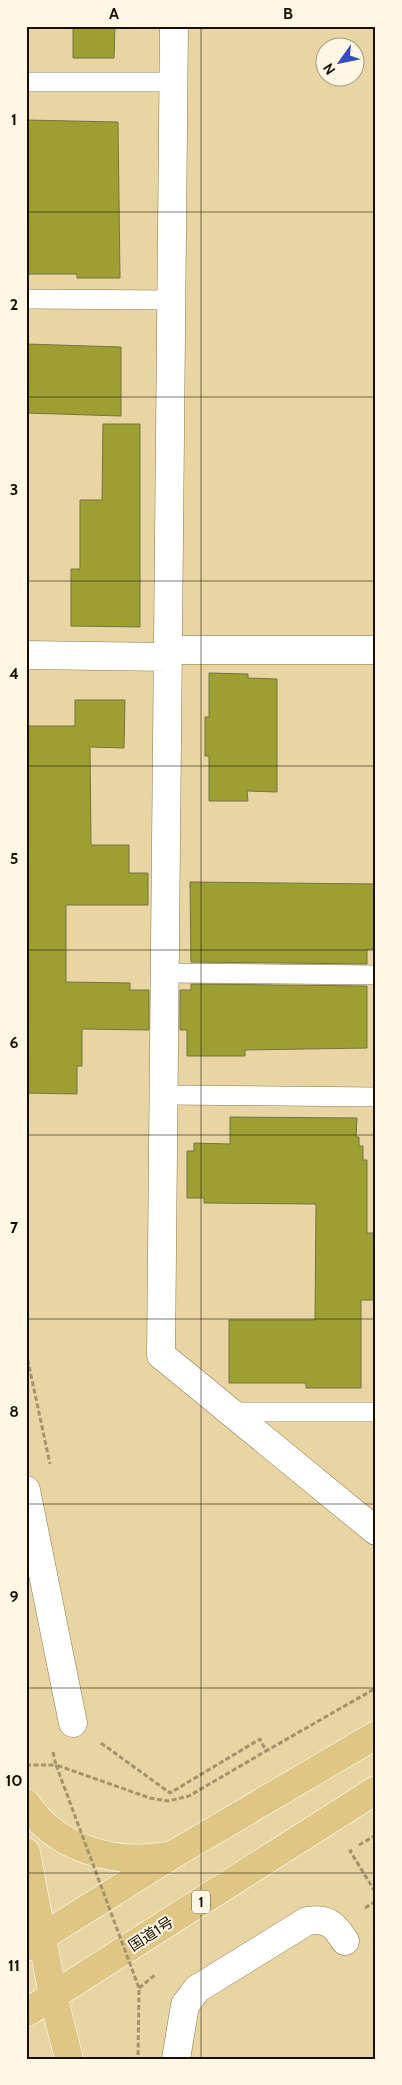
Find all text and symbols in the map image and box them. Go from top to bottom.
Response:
text: A [109,4,119,23]
text: B [283,4,293,23]
north arrow [314,38,364,88]
text: N [319,60,339,78]
text: 1 [11,110,17,129]
text: 2 [10,295,18,314]
text: 3 [10,480,18,499]
text: 4 [9,664,19,683]
text: 5 [10,849,18,868]
text: 6 [10,1033,19,1052]
text: 7 [10,1218,19,1237]
text: 8 [9,1402,19,1421]
text: 9 [10,1587,19,1606]
text: 10 [5,1771,23,1790]
road number: 1 [192,1890,210,1914]
street label: 国道1号 [125,1913,177,1955]
text: 11 [8,1956,20,1975]

